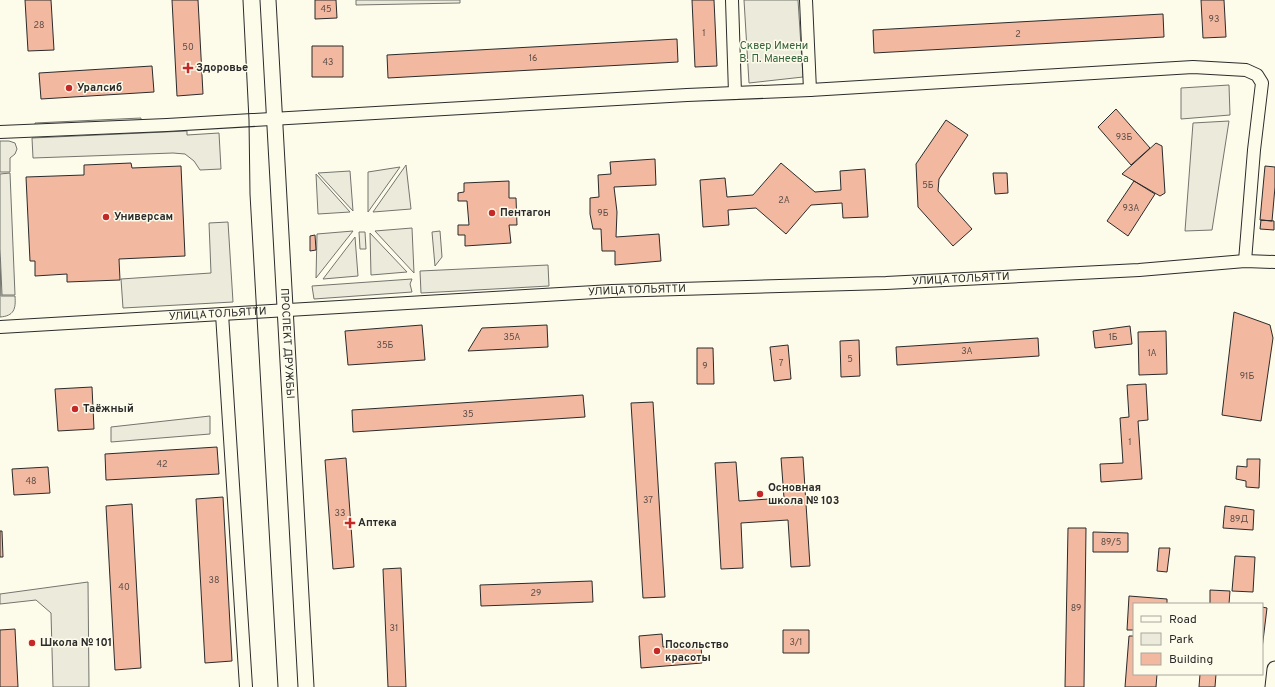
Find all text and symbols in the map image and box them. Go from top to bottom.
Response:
house number: 45 [320,4,332,15]
house number: 93 [1209,14,1219,25]
house number: 28 [33,20,45,31]
house number: 1 [702,28,706,39]
house number: 2 [1015,29,1021,40]
park label: Сквер Имени В. П. Манеева [739,39,809,66]
house number: 50 [182,42,194,53]
house number: 16 [529,53,537,64]
house number: 43 [322,57,334,68]
place label: Здоровье [196,61,248,75]
marker: Здоровье [183,63,193,73]
place label: Уралсиб [77,81,122,95]
marker: Уралсиб [64,83,74,93]
house number: 93Б [1116,132,1132,143]
house number: 5Б [922,180,934,191]
house number: 2А [778,195,790,206]
house number: 93А [1123,203,1139,214]
place label: Пентагон [500,206,551,220]
marker: Пентагон [487,208,497,218]
house number: 9Б [597,208,609,219]
place label: Универсам [114,210,173,224]
marker: Универсам [101,212,111,222]
street label: УЛИЦА ТОЛЬЯТТИ [911,270,1010,289]
street label: УЛИЦА ТОЛЬЯТТИ [588,282,686,299]
street label: ПРОСПЕКТ ДРУЖБЫ [277,288,297,399]
street label: УЛИЦА ТОЛЬЯТТИ [168,304,267,324]
house number: 35А [504,332,520,343]
house number: 1Б [1108,332,1118,343]
house number: 35Б [377,340,394,351]
house number: 3А [961,346,973,357]
house number: 1А [1147,348,1157,359]
house number: 5 [847,354,853,365]
house number: 7 [779,358,784,369]
house number: 9 [702,361,708,372]
house number: 91Б [1240,371,1254,382]
place label: Таёжный [83,402,134,416]
marker: Таёжный [70,404,80,414]
house number: 35 [462,409,474,420]
house number: 1 [1128,437,1132,448]
house number: 42 [156,459,168,470]
house number: 48 [25,476,37,487]
place label: Основная школа № 103 [768,481,839,508]
marker: Основная школа № 103 [755,489,765,499]
house number: 37 [643,495,653,506]
house number: 33 [335,508,345,519]
house number: 89Д [1230,514,1248,525]
place label: Аптека [358,516,397,530]
marker: Аптека [345,518,355,528]
house number: 89/5 [1101,537,1121,548]
house number: 38 [209,575,219,586]
house number: 40 [118,582,130,593]
house number: 29 [531,588,541,599]
house number: 89 [1071,603,1081,614]
legend [1133,603,1263,675]
text: Road [1169,612,1197,628]
house number: 31 [390,623,398,634]
text: Park [1169,632,1194,648]
place label: Школа № 101 [40,636,112,650]
house number: 3/1 [790,637,802,648]
marker: Школа № 101 [27,638,37,648]
place label: Посольство красоты [665,638,729,665]
marker: Посольство красоты [652,646,662,656]
text: Building [1169,652,1213,668]

